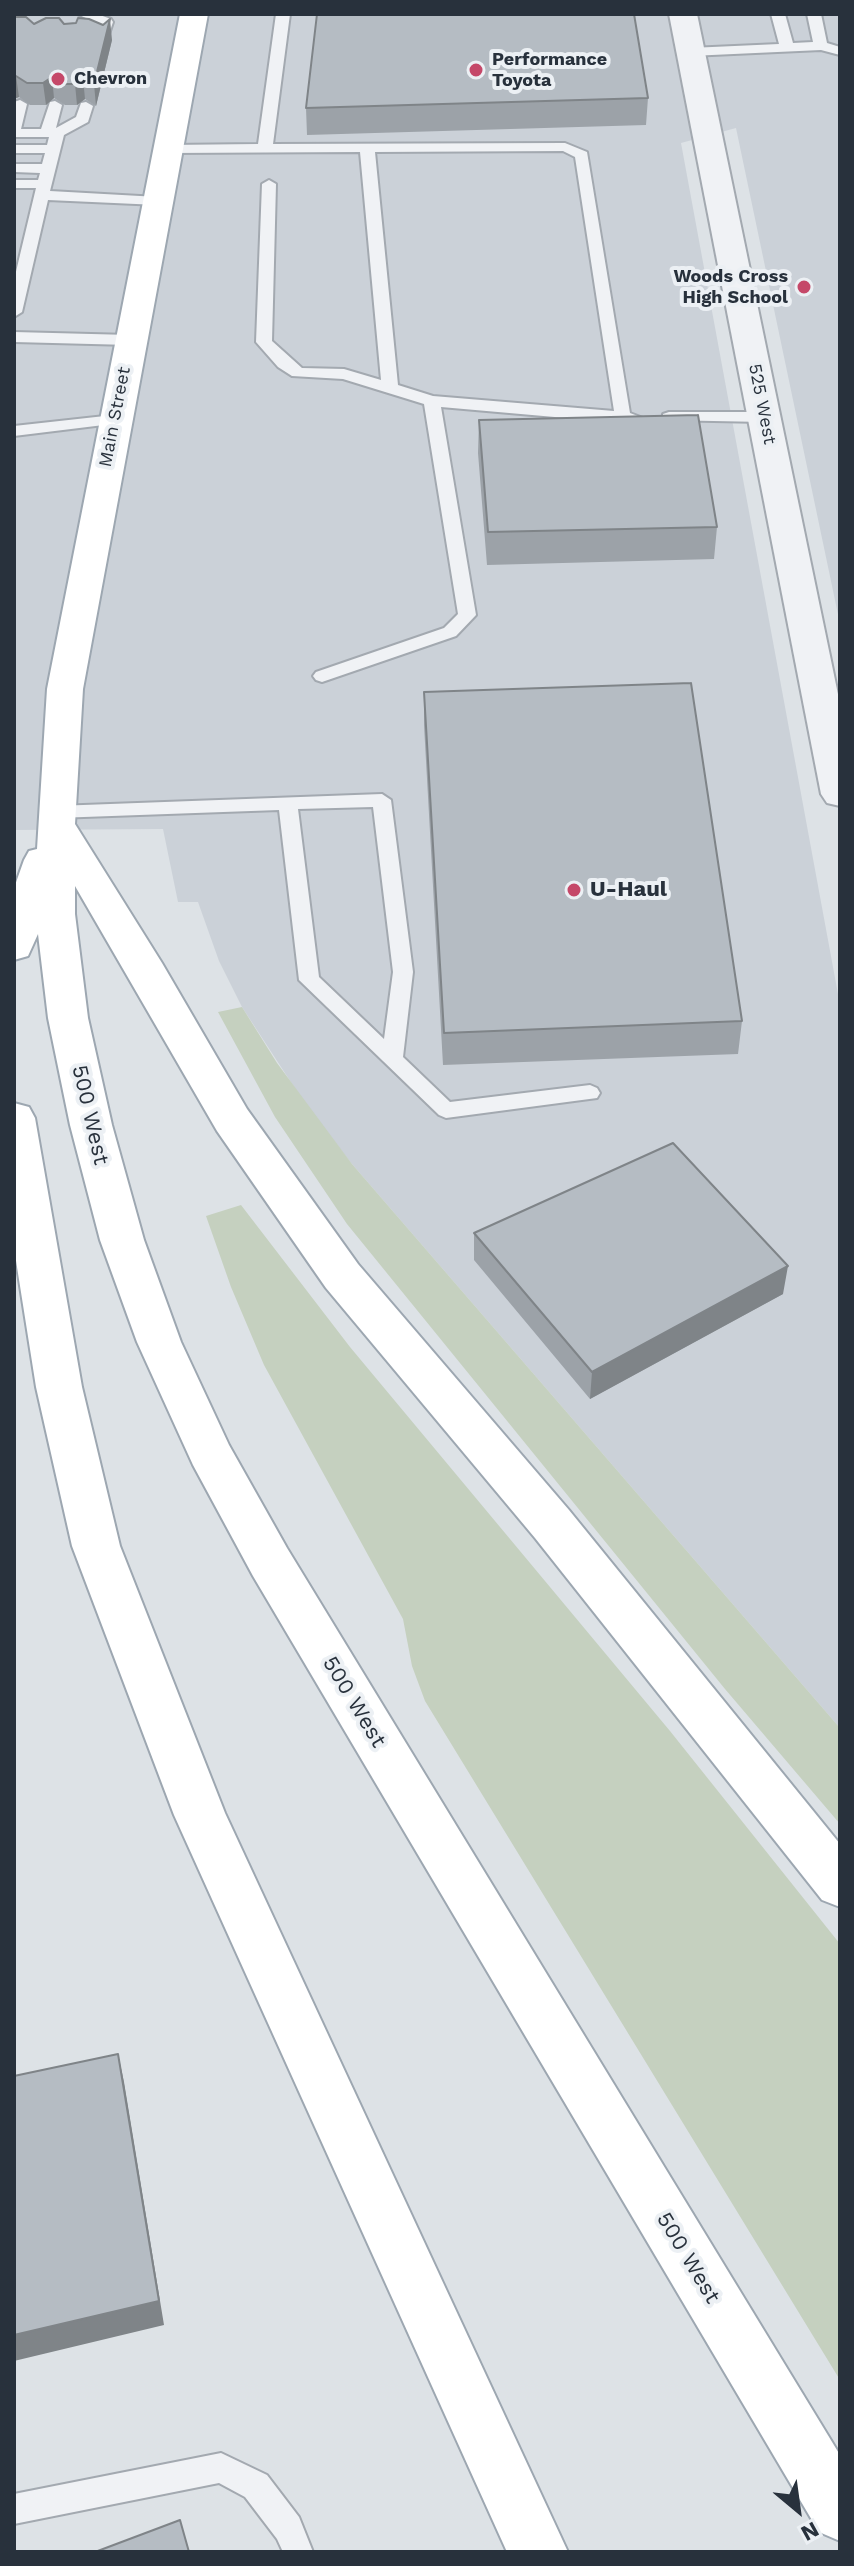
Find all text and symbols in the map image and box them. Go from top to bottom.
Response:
place label: Performance Toyota [492,49,607,92]
marker: Performance Toyota [467,61,485,79]
place label: Chevron [74,68,147,90]
marker: Chevron [49,70,67,88]
place label: Woods Cross High School [674,266,788,308]
marker: Woods Cross High School [795,278,813,296]
street label: 525 West [744,362,780,446]
street label: Main Street [95,365,135,469]
place label: U-Haul [590,877,667,903]
marker: U-Haul [565,881,583,899]
street label: 500 West [66,1063,114,1167]
street label: 500 West [317,1652,391,1752]
street label: 500 West [651,2208,725,2308]
north arrow [758,2470,838,2550]
text: N [797,2517,823,2546]

